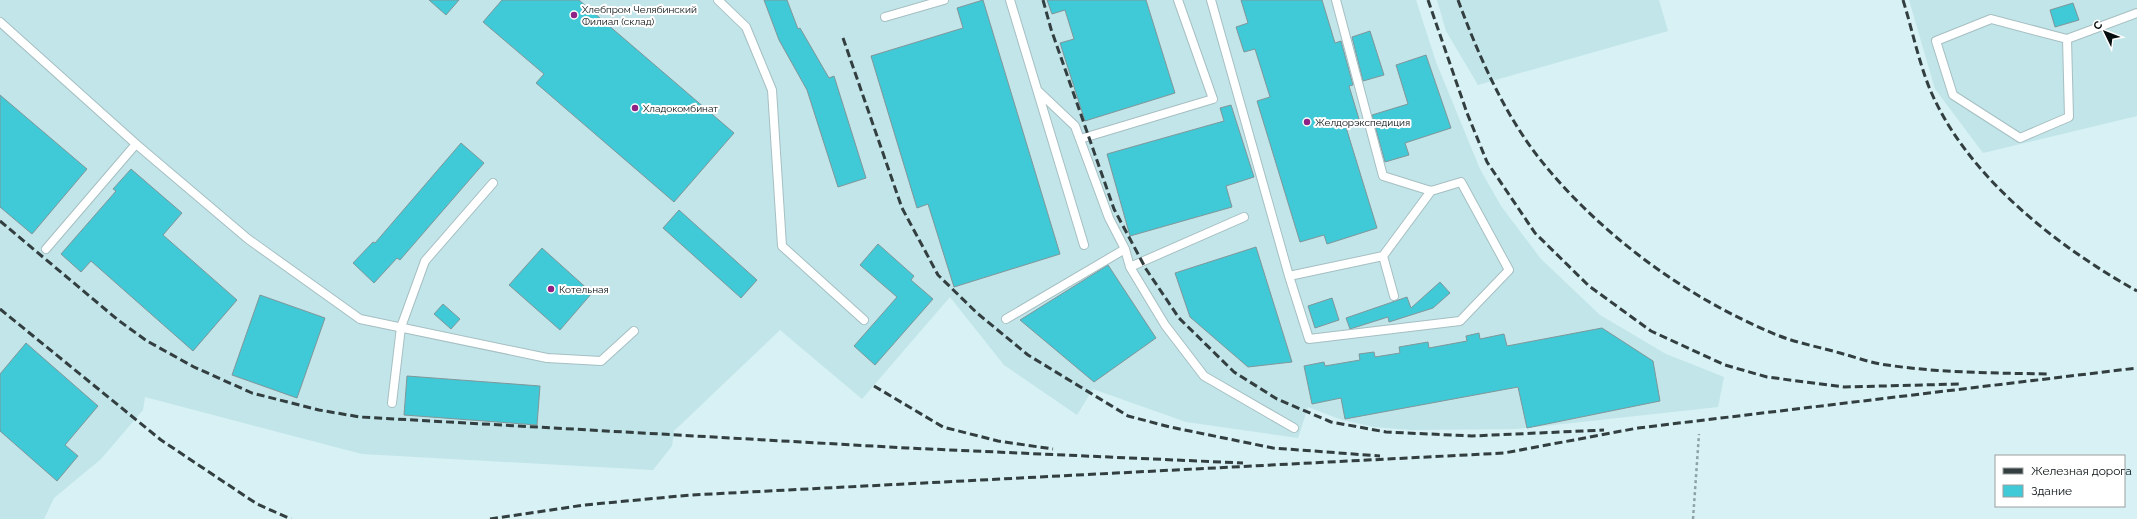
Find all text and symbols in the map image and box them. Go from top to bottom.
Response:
place label: Хлебпром Челябинский Филиал (склад) [582,4,697,27]
marker: Хлебпром Челябинский Филиал (склад) [569,10,579,20]
north arrow [2085,12,2125,52]
text: С [2091,18,2106,33]
marker: Хладокомбинат [630,103,640,113]
place label: Хладокомбинат [643,103,718,114]
marker: Желдорэкспедиция [1302,117,1312,127]
place label: Желдорэкспедиция [1315,117,1410,128]
marker: Котельная [546,284,556,294]
place label: Котельная [559,284,609,295]
legend [1995,455,2125,507]
text: Железная дорога [2031,464,2132,478]
text: Здание [2031,484,2072,498]

